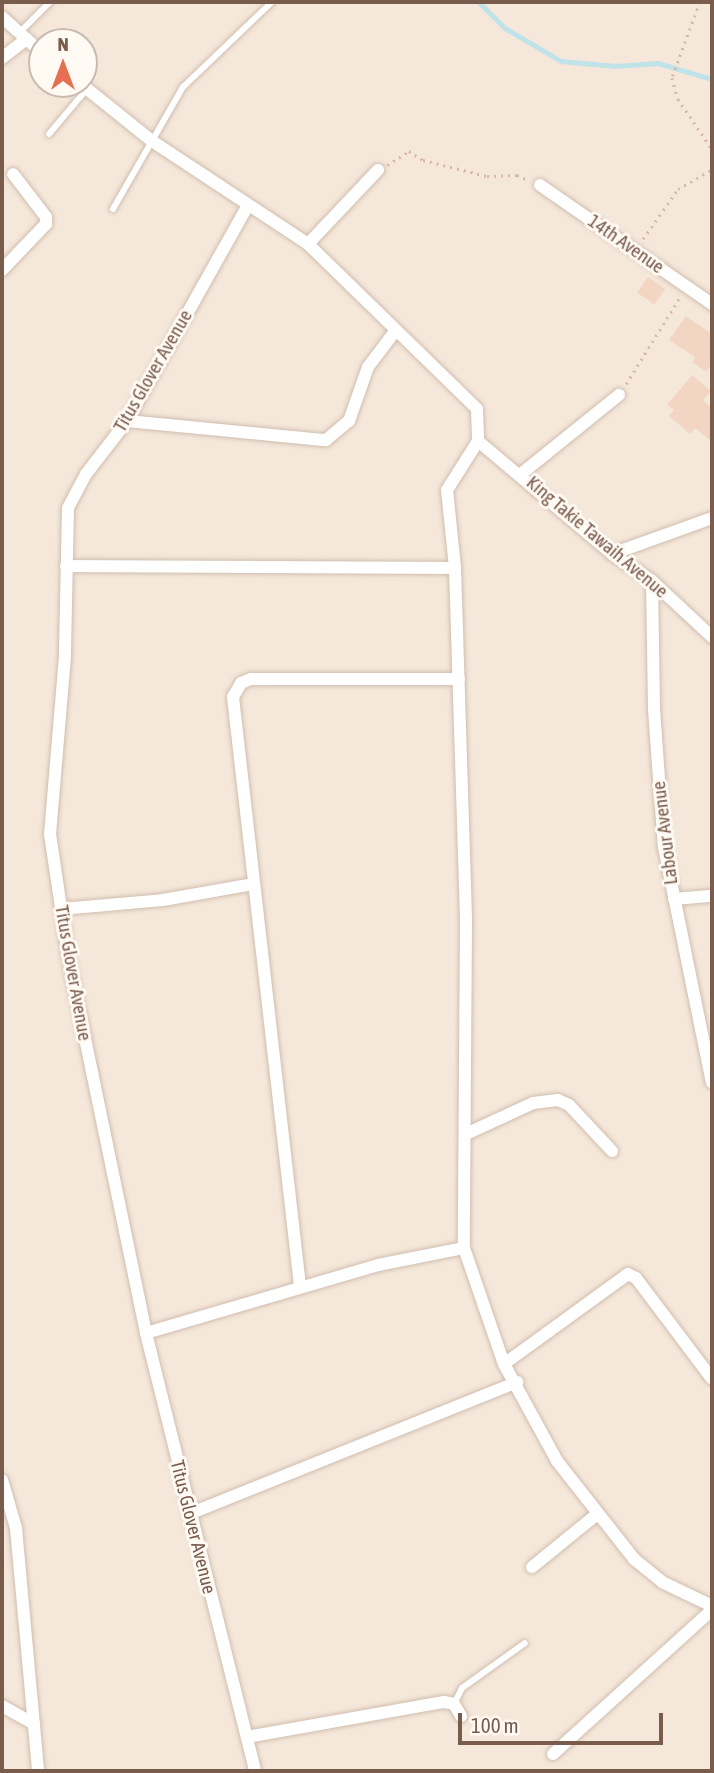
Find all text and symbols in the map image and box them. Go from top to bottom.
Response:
north arrow [28,28,98,98]
text: N [57,33,69,55]
street label: 14th Avenue [584,209,668,279]
street label: Titus Glover Avenue [109,306,197,436]
street label: King Takie Tawaih Avenue [522,471,672,603]
street label: Labour Avenue [647,780,683,886]
street label: Titus Glover Avenue [50,904,96,1042]
street label: Titus Glover Avenue [165,1458,221,1596]
scale bar [462,1700,667,1744]
text: 100 m [471,1713,519,1737]

